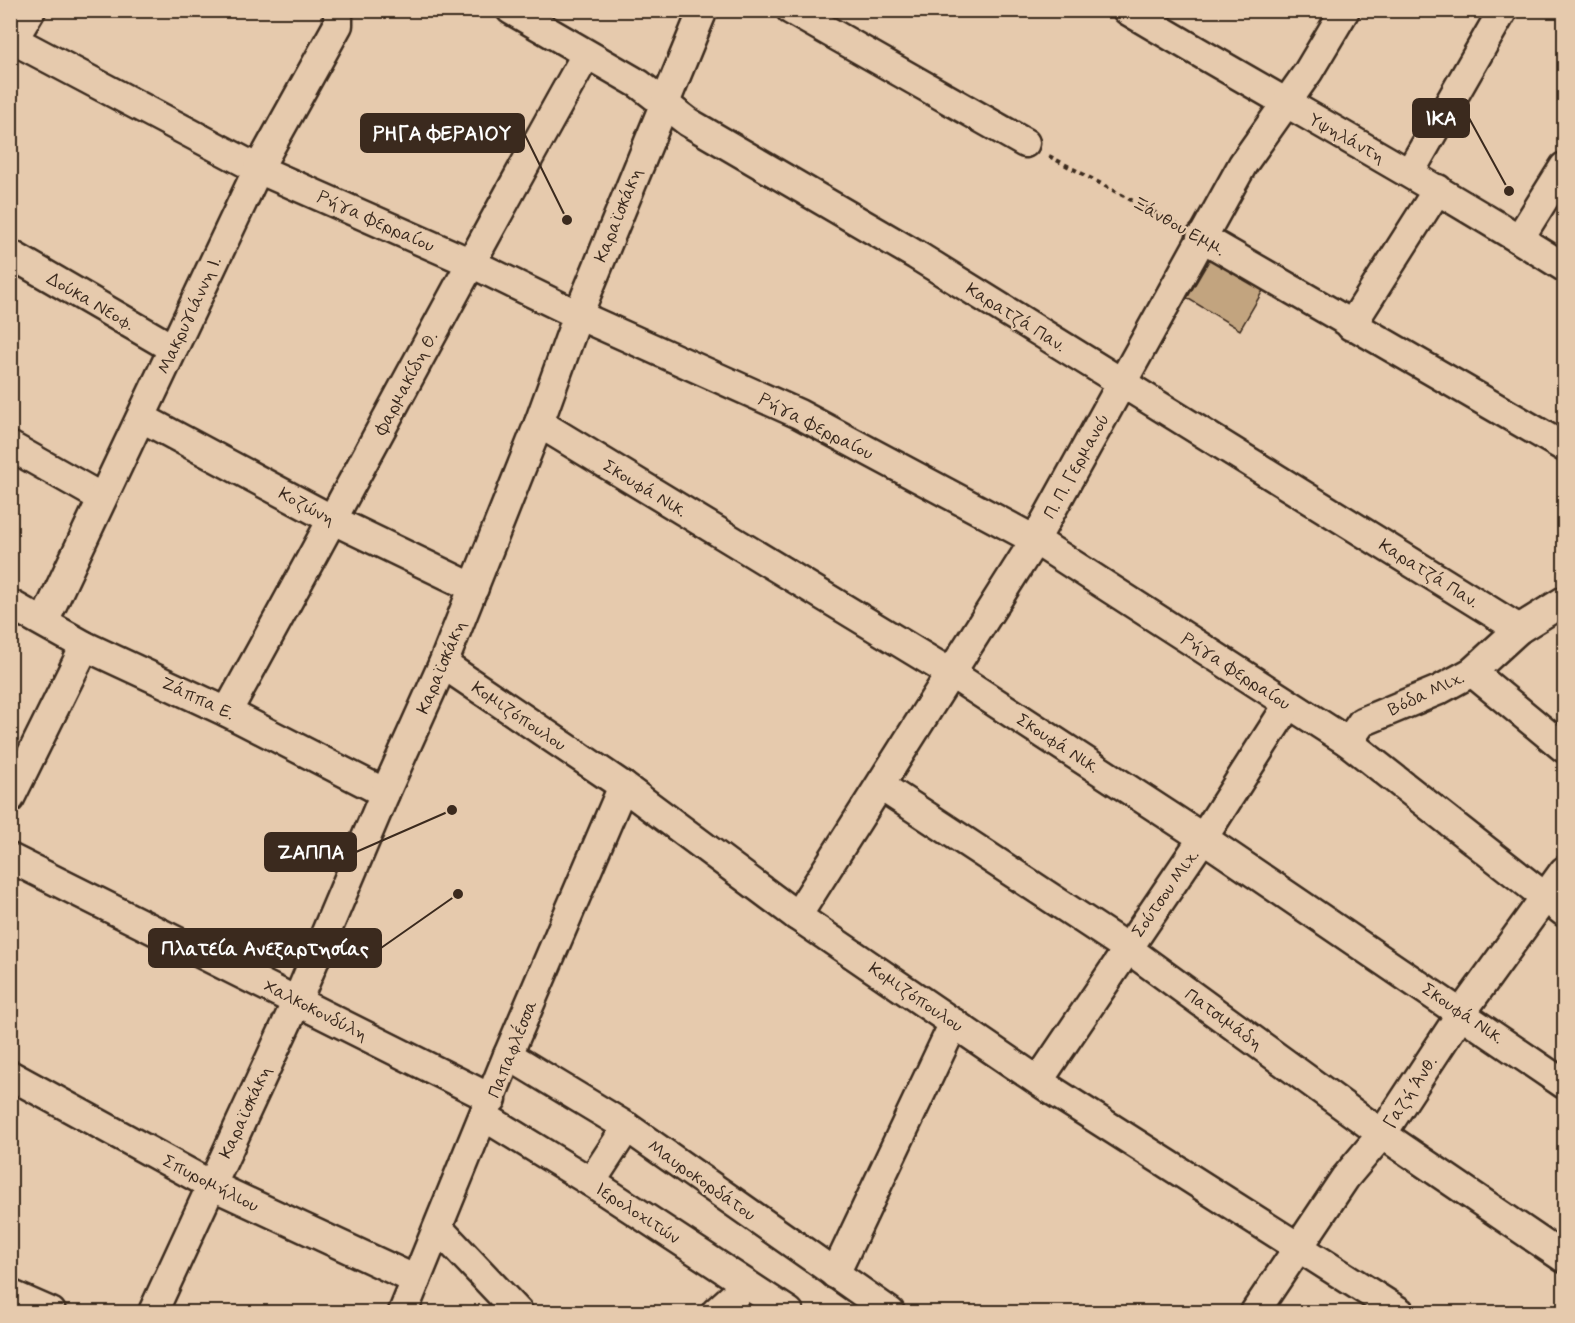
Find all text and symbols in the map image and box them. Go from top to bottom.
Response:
callout: ΙΚΑ [1413,99,1469,137]
text: ΙΚΑ [1425,106,1457,133]
street label: Υψηλάντη [1304,108,1389,170]
callout: ΡΗΓΑ ΦΕΡΑΙΟΥ [361,114,524,152]
text: ΡΗΓΑ ΦΕΡΑΙΟΥ [373,121,512,148]
street label: Καραϊσκάκη [589,165,649,266]
street label: Ρήγα Φερραίου [313,185,438,258]
street label: Ξάνθου Εμμ. [1128,191,1229,262]
street label: Μακρυγιάννη Ι. [152,253,228,378]
street label: Δούκα Νεοφ. [42,267,139,337]
street label: Καρατζά Παν. [961,278,1070,358]
street label: Φαρμακίδη Θ. [369,328,444,440]
street label: Ρήγα Φερραίου [754,388,877,466]
street label: Π. Π. Γερμανού [1038,410,1116,523]
street label: Σκουφά Νικ. [598,454,691,523]
street label: Κοζώνη [274,482,339,532]
street label: Καρατζά Παν. [1374,534,1483,614]
street label: Καραϊσκάκη [411,617,472,718]
street label: Ρήγα Φερραίου [1176,627,1295,716]
street label: Βόδα Μιχ. [1384,666,1468,722]
street label: Ζάππα Ε. [157,671,238,726]
street label: Κομιζόπουλου [466,676,571,757]
street label: Σκουφά Νικ. [1012,708,1103,779]
callout: ΖΑΠΠΑ [265,833,356,871]
text: ΖΑΠΠΑ [277,840,345,867]
street label: Σούτσου Μιχ. [1127,845,1205,942]
callout: Πλατεία Ανεξαρτησίας [149,929,381,967]
text: Πλατεία Ανεξαρτησίας [161,936,369,963]
street label: Κομιζόπουλου [863,957,968,1038]
street label: Χαλκοκονδύλη [259,974,372,1047]
street label: Σκουφά Νικ. [1417,978,1508,1050]
street label: Πατσιμάδη [1179,983,1268,1056]
street label: Παπαφλέσσα [481,996,543,1102]
street label: Γαζή Άνθ. [1378,1052,1443,1134]
street label: Καραϊσκάκη [214,1062,278,1163]
street label: Μαυροκορδάτου [643,1135,760,1227]
street label: Σπυρομήλιου [158,1149,263,1218]
street label: Ιερολοχιτών [591,1178,684,1250]

